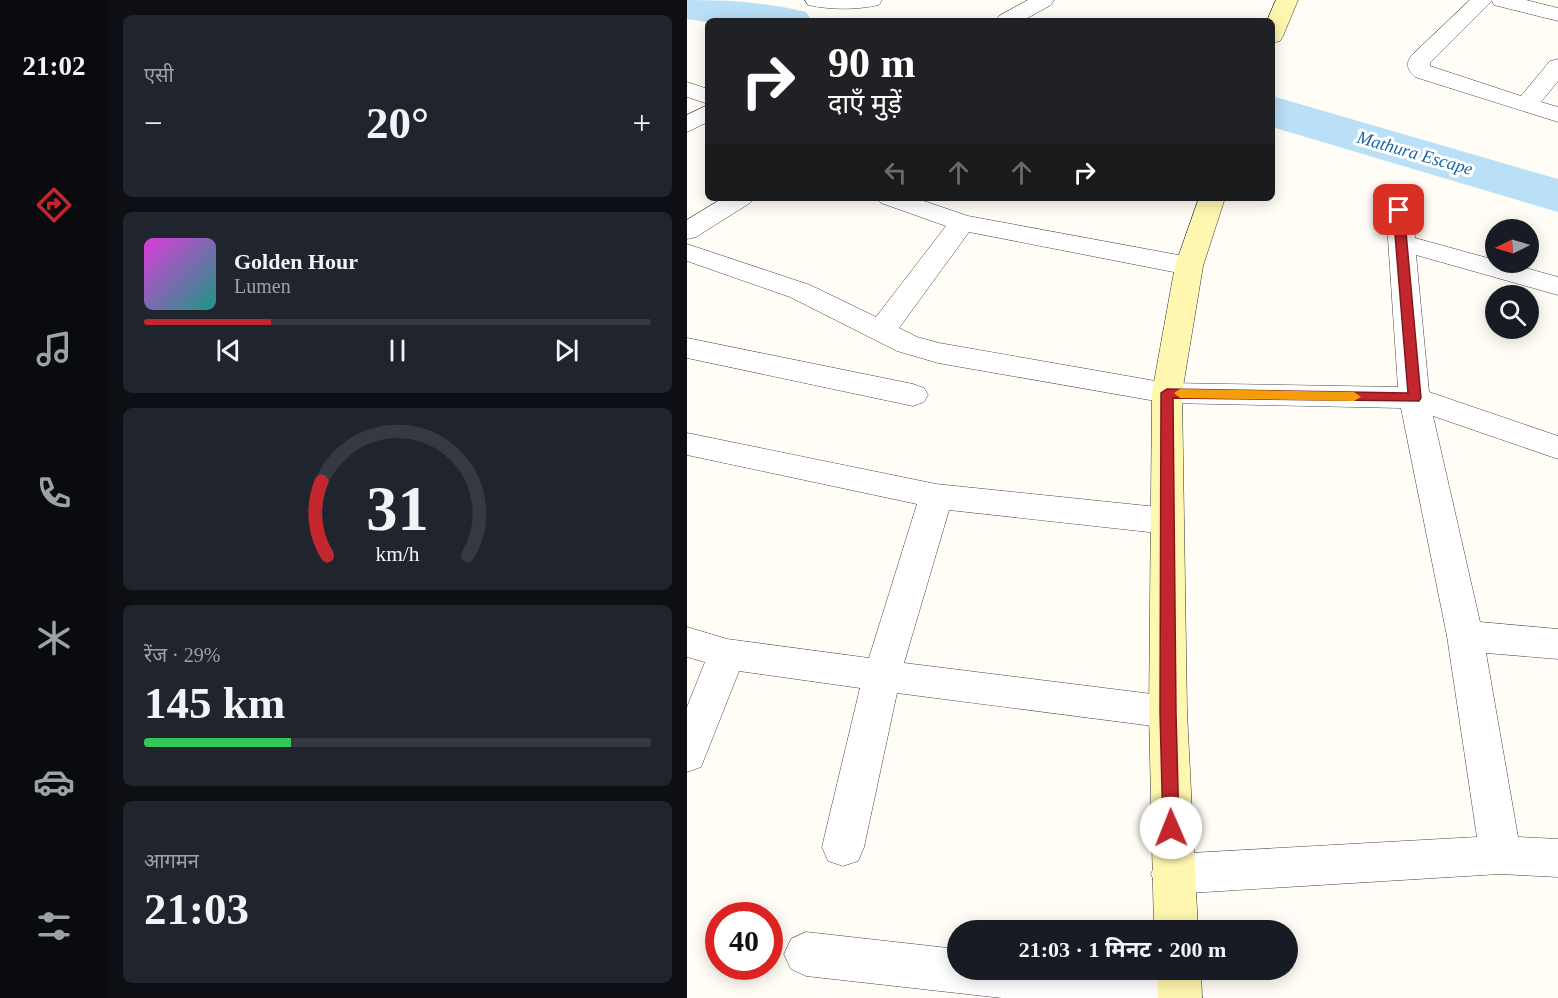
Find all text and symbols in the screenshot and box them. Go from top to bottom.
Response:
text: 90 m [828,40,916,86]
icon: right [729,42,807,120]
text: 21:02 [23,51,86,81]
text: एसी [144,64,174,86]
text: दाएँ मुड़ें [828,89,902,119]
text: 20° [366,98,429,148]
text: − [144,105,163,141]
text: + [632,105,651,141]
water label: Mathura Escape [1354,127,1475,179]
icon: left [879,156,912,189]
icon: ahead [942,156,975,189]
icon: ahead [1005,156,1038,189]
icon: right [1068,156,1101,189]
icon: directions [33,184,75,226]
pin [1373,184,1424,235]
icon: arrive [1382,193,1415,226]
north arrow [1485,219,1539,273]
map controls [1485,219,1539,339]
text: Golden Hour [234,249,358,274]
text: Lumen [234,275,291,297]
button: search [1485,285,1539,339]
icon: music [33,328,75,370]
icon: previous [212,334,245,367]
icon: pause [381,334,414,367]
icon: next [550,334,583,367]
icon: phone [33,472,75,514]
text: 31 [366,474,429,543]
text: km/h [375,542,420,566]
icon: climate [33,617,75,659]
text: रेंज · 29% [144,644,220,666]
text: 145 km [144,678,285,728]
icon: car [33,761,75,803]
position arrow [1139,796,1203,860]
text: आगमन [144,850,199,872]
text: 21:03 [144,884,249,934]
speed limit sign: 40 [705,902,783,980]
icon: filters [33,905,75,947]
text: 21:03 · 1 मिनट · 200 m [1019,937,1226,962]

